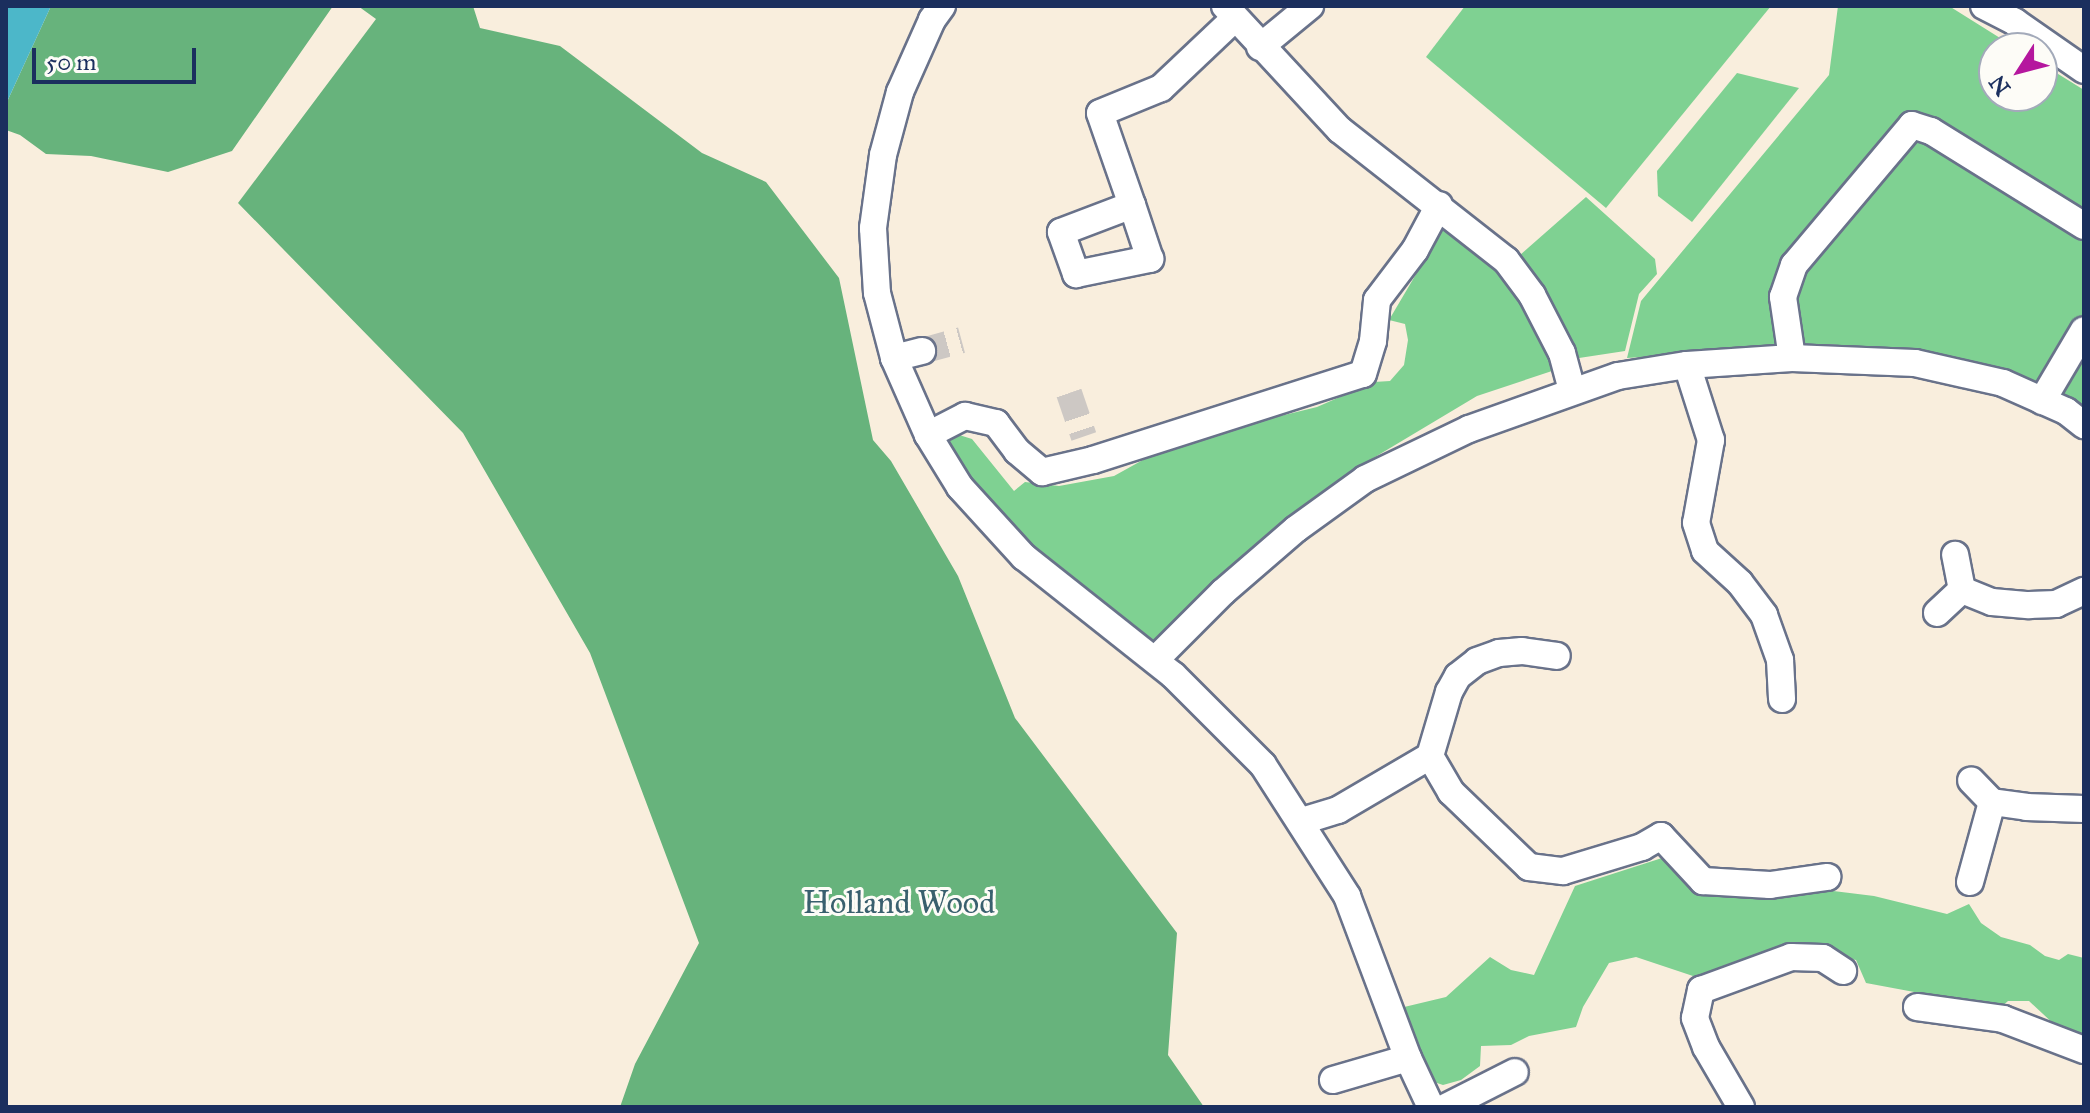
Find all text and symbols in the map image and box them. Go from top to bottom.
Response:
scale bar [36,32,200,82]
north arrow [1978,32,2058,112]
text: 50 m [46,47,96,77]
text: N [1983,70,2016,101]
park label: Holland Wood [803,884,995,922]

